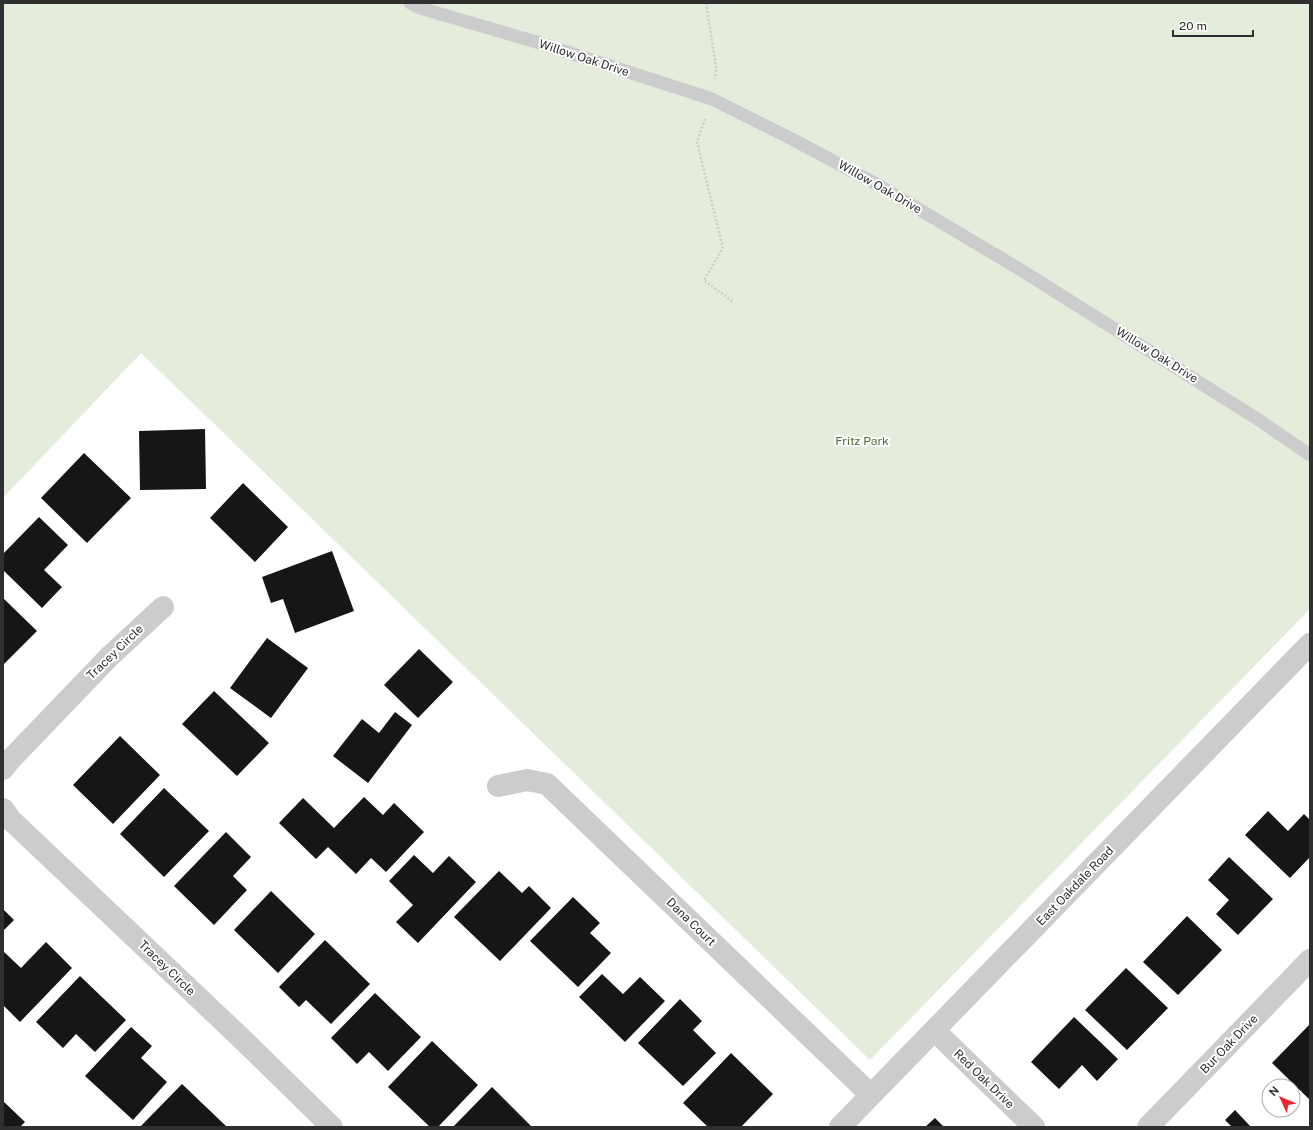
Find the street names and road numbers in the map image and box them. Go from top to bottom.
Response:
street label: Willow Oak Drive [537,37,631,79]
street label: Willow Oak Drive [836,157,924,217]
street label: Willow Oak Drive [1113,324,1201,386]
street label: Tracey Circle [84,622,146,682]
street label: East Oakdale Road [1034,844,1116,928]
street label: Dana Court [664,895,719,949]
street label: Tracey Circle [136,938,198,998]
street label: Bur Oak Drive [1197,1012,1261,1076]
street label: Red Oak Drive [951,1047,1017,1111]

